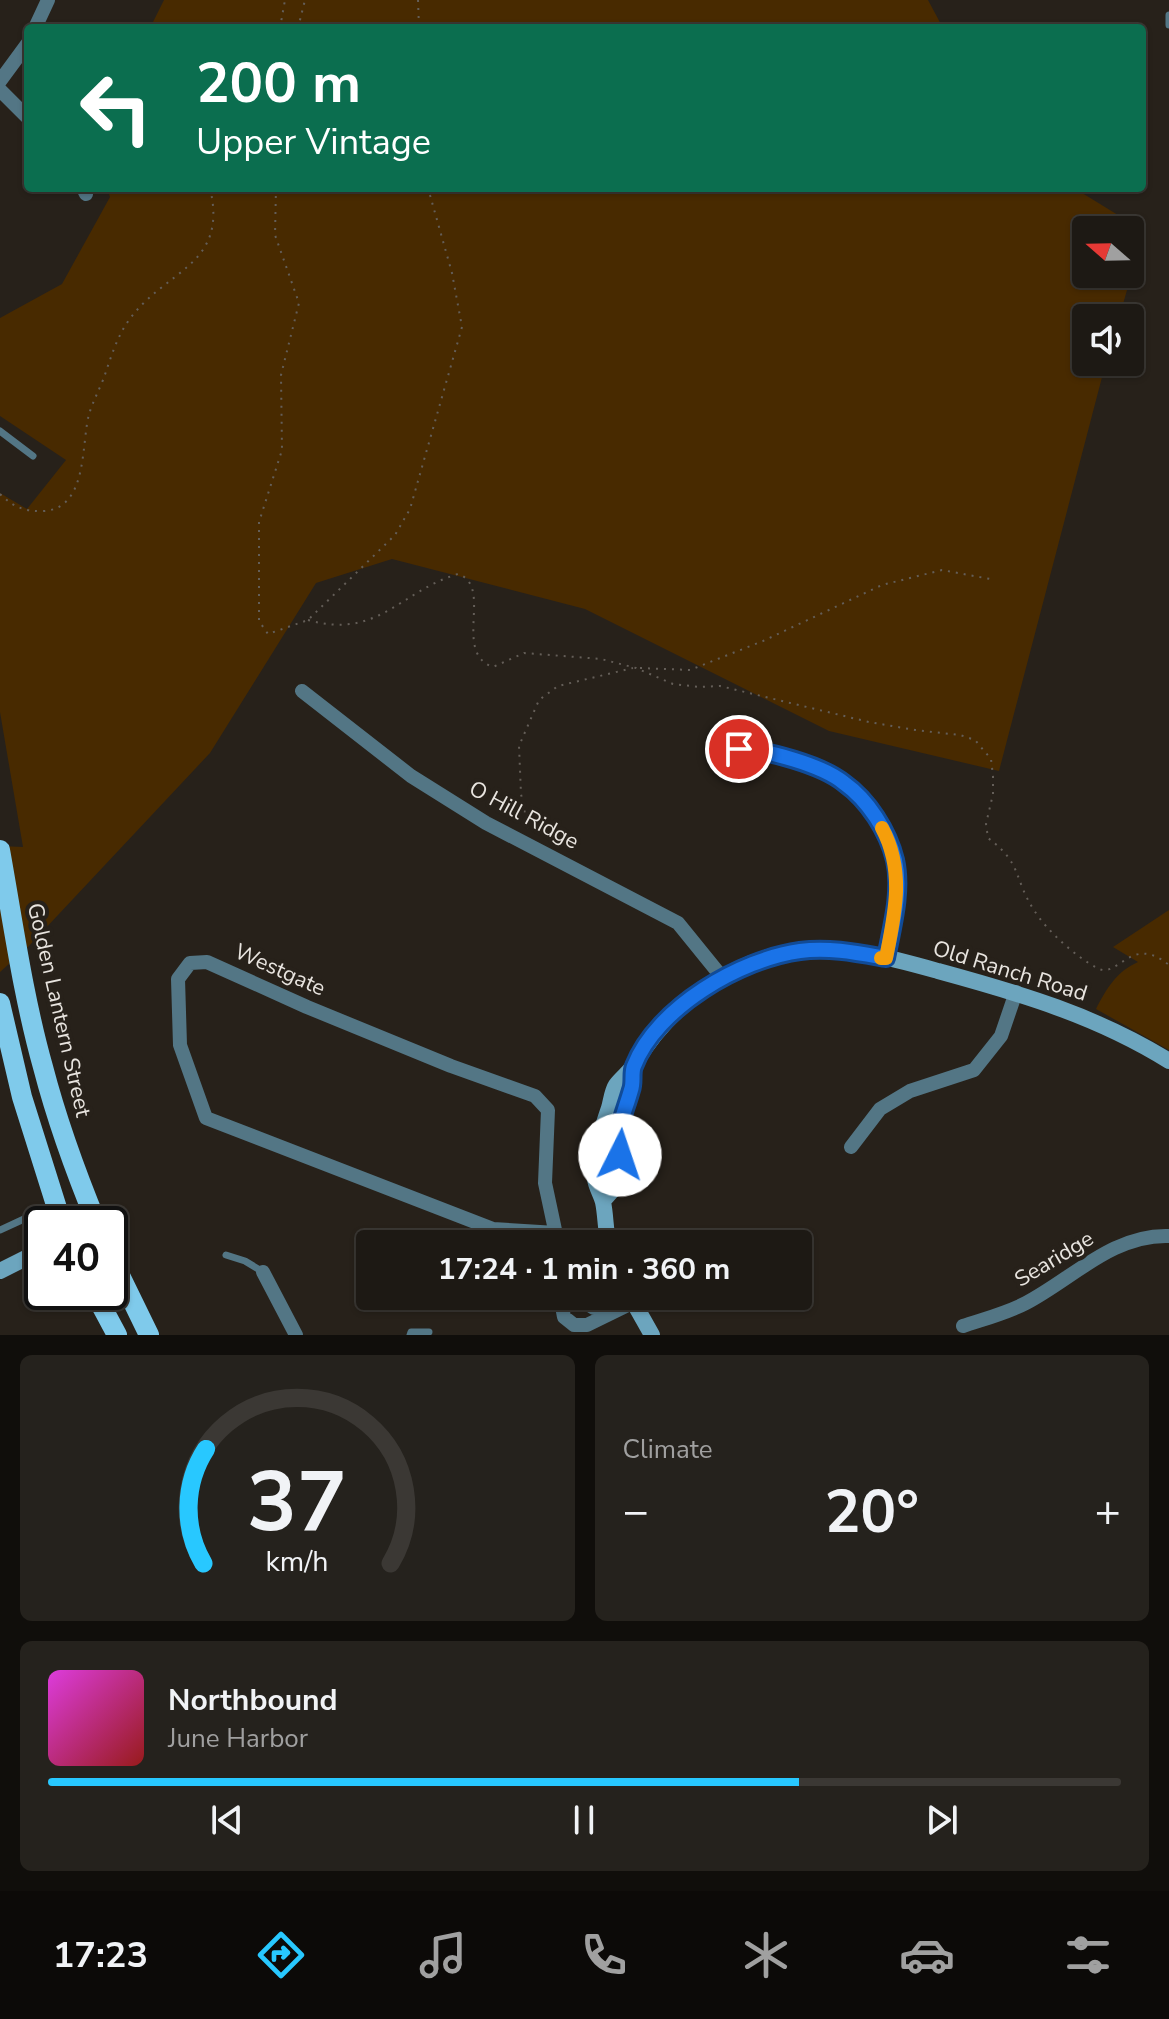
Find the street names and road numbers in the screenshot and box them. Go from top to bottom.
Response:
street label: O Hill Ridge [464,774,584,856]
street label: Golden Lantern Street [20,900,98,1120]
street label: Old Ranch Road [929,933,1091,1009]
street label: Westgate [230,937,330,1003]
street label: Searidge [1009,1224,1099,1294]

